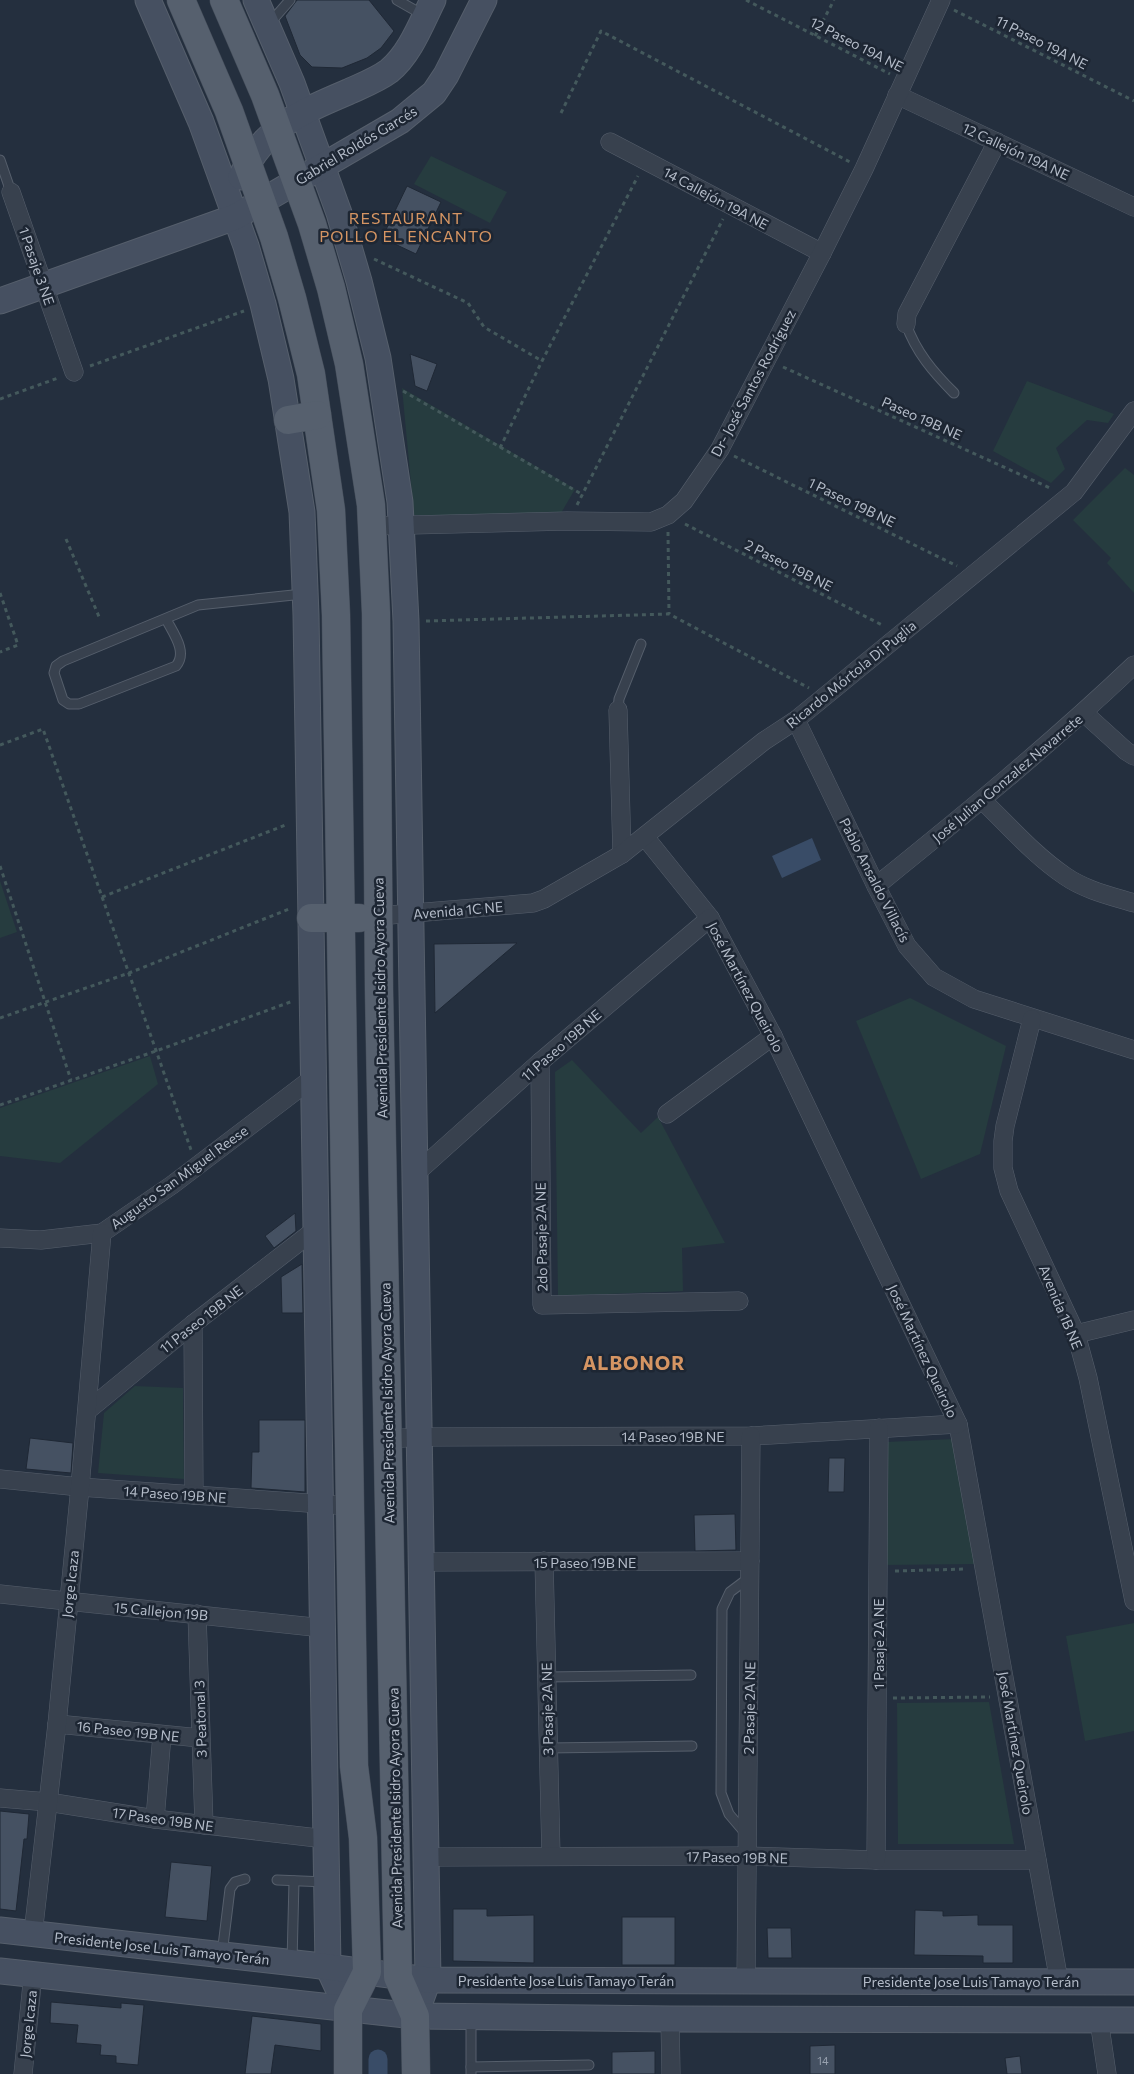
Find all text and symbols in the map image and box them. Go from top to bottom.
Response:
street label: 11 Paseo 19A NE [993,12,1091,72]
street label: 12 Paseo 19A NE [807,13,907,75]
street label: Gabriel Roldós Garcés [292,102,420,188]
street label: 12 Callejón 19A NE [960,119,1072,183]
street label: 14 Callejón 19A NE [661,163,771,233]
district label: RESTAURANT POLLO EL ENCANTO [319,208,493,245]
street label: 1 Pasaje 3 NE [16,225,58,307]
street label: Dr- José Santos Rodríguez [707,307,799,459]
street label: Paseo 19B NE [879,393,965,443]
street label: 1 Paseo 19B NE [806,474,898,530]
street label: 2 Paseo 19B NE [742,536,836,594]
street label: Ricardo Mórtola Di Puglia [783,616,919,732]
street label: José Julian Gonzalez Navarrete [929,710,1085,846]
street label: Pablo Ansaldo Villacís [836,815,914,945]
street label: Avenida Presidente Isidro Ayora Cueva [369,877,391,1119]
street label: Avenida 1C NE [412,898,504,922]
street label: José Martínez Queirolo [704,919,788,1055]
street label: 11 Paseo 19B NE [517,1006,605,1084]
street label: Augusto San Miguel Reese [107,1121,251,1233]
street label: 2do Pasaje 2A NE [532,1182,550,1292]
street label: Avenida 1B NE [1036,1262,1086,1352]
street label: 11 Paseo 19B NE [156,1281,246,1357]
street label: Avenida Presidente Isidro Ayora Cueva [376,1282,398,1524]
street label: José Martínez Queirolo [885,1282,961,1420]
district label: ALBONOR [583,1351,685,1374]
street label: 14 Paseo 19B NE [621,1428,725,1445]
street label: 14 Paseo 19B NE [123,1482,227,1506]
street label: Jorge Icaza [58,1549,82,1619]
street label: 15 Paseo 19B NE [534,1554,636,1571]
street label: 15 Callejon 19B [113,1598,209,1624]
street label: 1 Pasaje 2A NE [870,1598,887,1690]
street label: 2 Pasaje 2A NE [740,1661,758,1755]
street label: 3 Pasaje 2A NE [538,1662,556,1756]
street label: José Martínez Queirolo [995,1670,1037,1816]
street label: 3 Peatonal 3 [190,1680,210,1758]
street label: Avenida Presidente Isidro Ayora Cueva [384,1687,406,1929]
street label: 16 Paseo 19B NE [76,1717,180,1745]
street label: 17 Paseo 19B NE [111,1803,215,1835]
street label: 17 Paseo 19B NE [686,1848,788,1866]
street label: Presidente Jose Luis Tamayo Terán [53,1928,271,1968]
street label: Presidente Jose Luis Tamayo Terán [458,1972,674,1989]
street label: Presidente Jose Luis Tamayo Terán [863,1973,1079,1990]
street label: Jorge Icaza [16,1989,40,2059]
house number: 14 [817,2054,829,2067]

